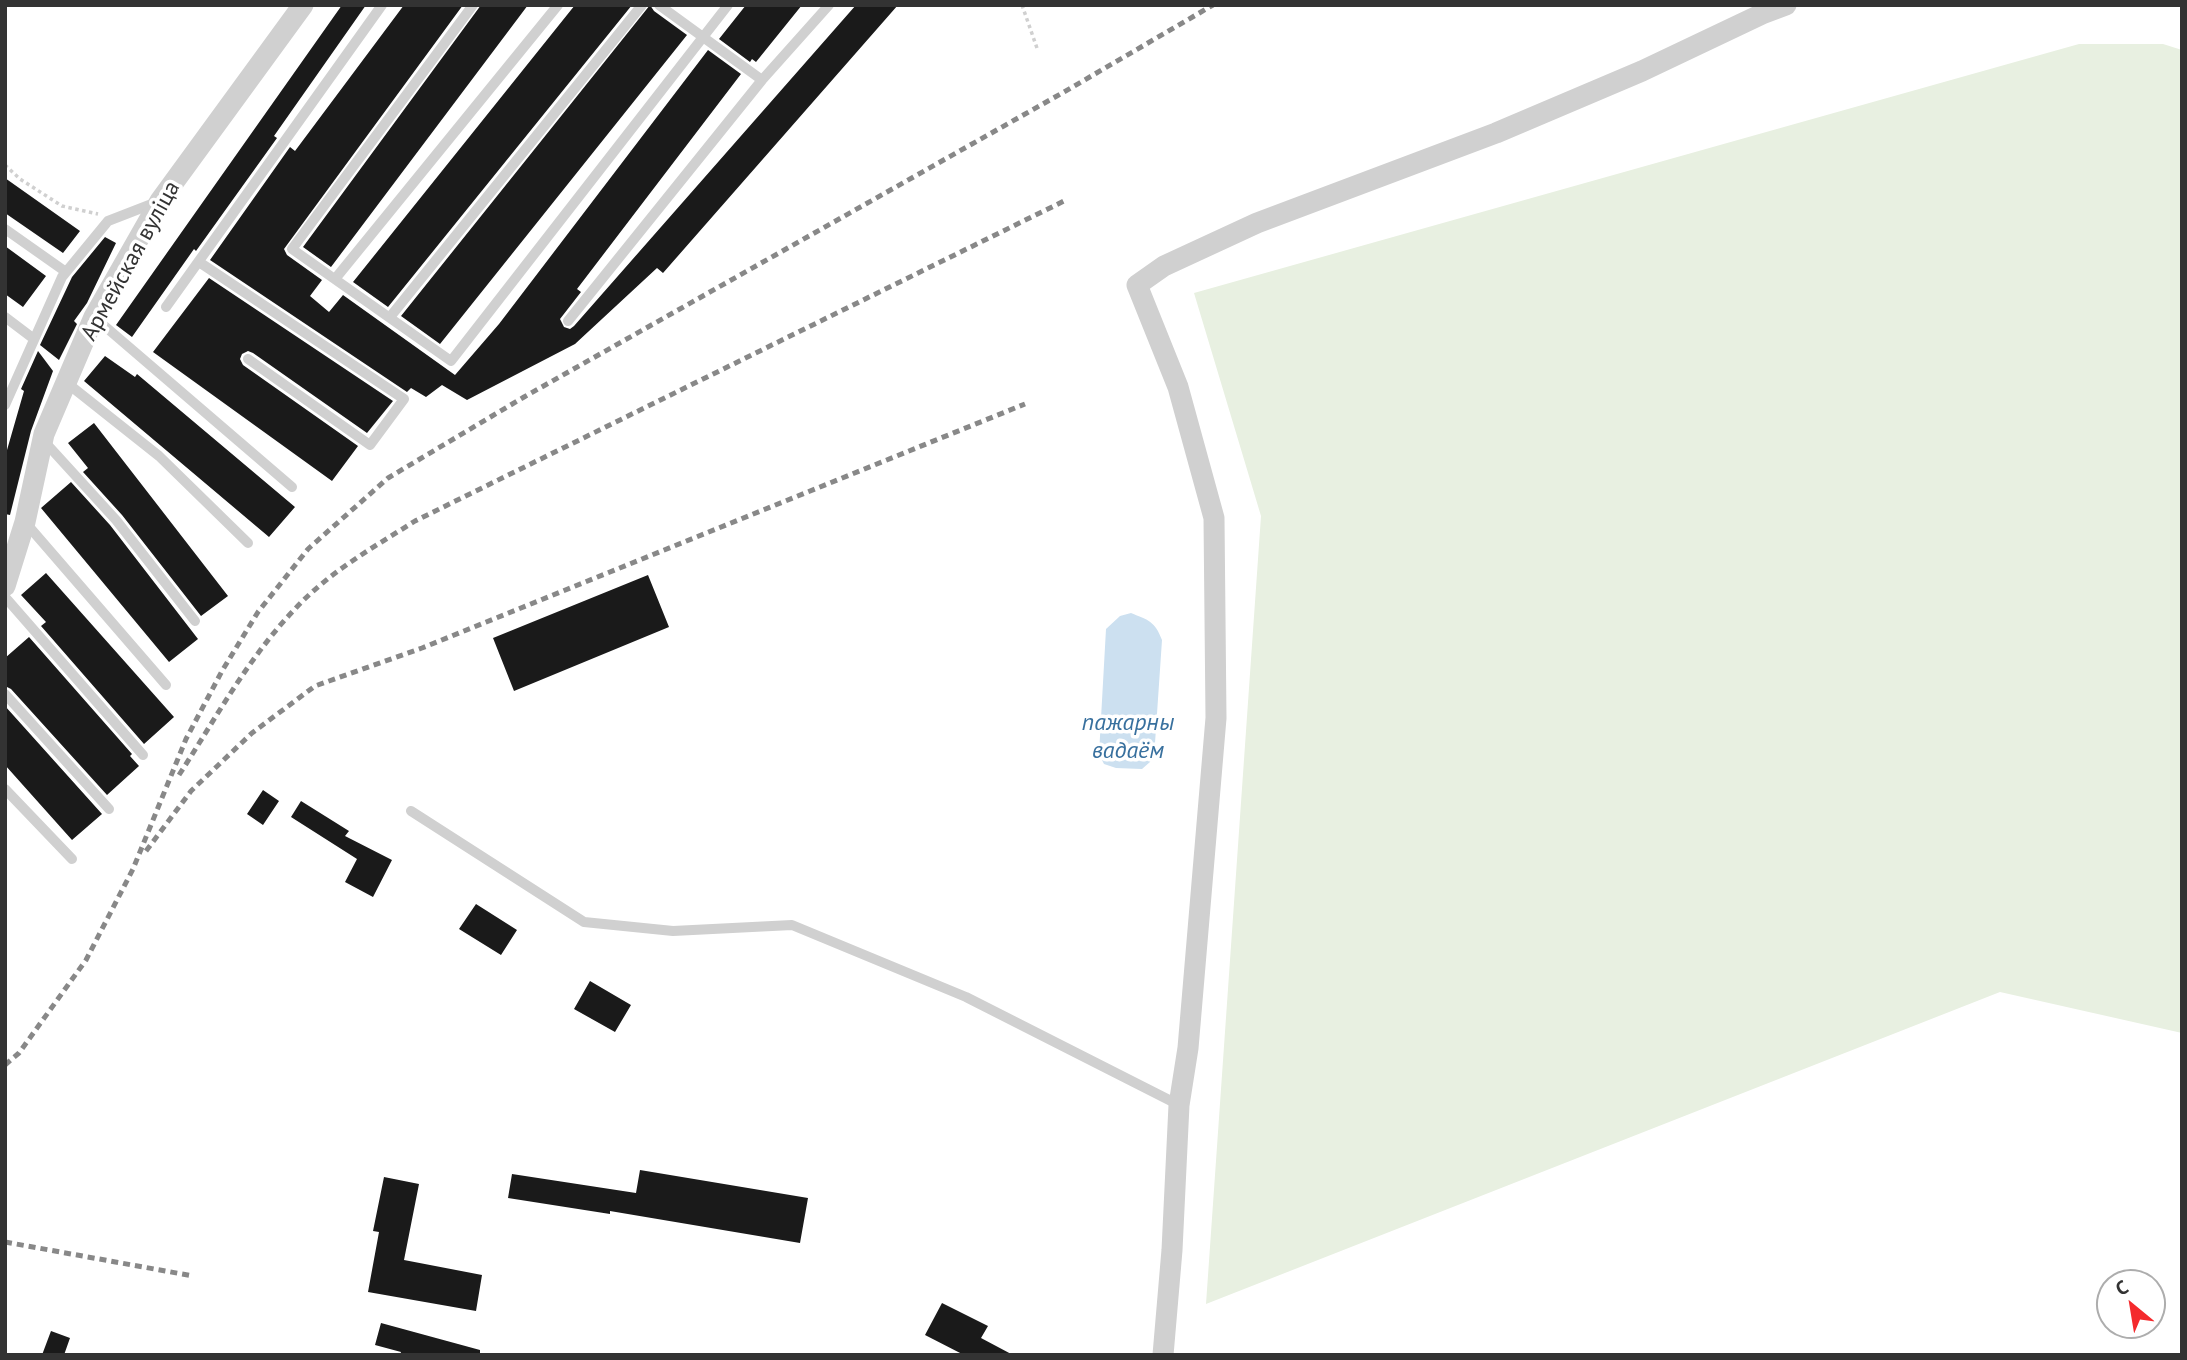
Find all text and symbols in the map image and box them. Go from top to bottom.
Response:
street label: Армейская вуліца [76,176,186,346]
water label: пажарны вадаём [1082,709,1174,765]
north arrow [2096,1269,2166,1339]
text: С [2111,1274,2132,1301]

